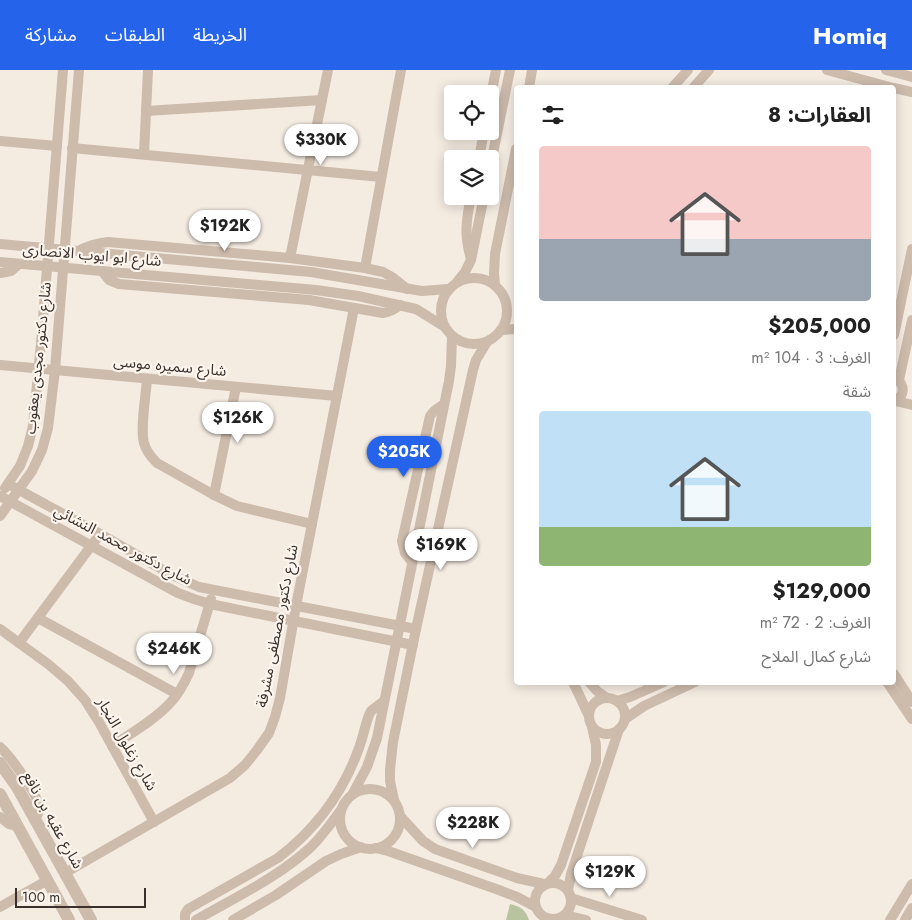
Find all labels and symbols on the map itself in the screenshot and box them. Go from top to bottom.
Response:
pin: $330K [286,124,356,166]
pin: $192K [190,210,260,252]
street label: شارع ابو ايوب الانصارى [22,238,163,273]
street label: شارع دكتور مجدى يعقوب [19,281,58,435]
street label: شارع سميره موسى [112,350,228,383]
pin: $126K [203,402,273,444]
pin: $205K [369,436,439,478]
street label: شارع دكتور محمد النشائي [50,499,196,592]
pin: $169K [406,528,476,571]
street label: شارع دكتور مصطفى مشرفة [250,542,305,710]
pin: $246K [139,632,209,675]
street label: شارع زغلول النجار [90,692,163,796]
street label: شارع عقبه بن نافع [16,767,89,873]
pin: $228K [438,806,508,849]
pin: $129K [575,856,645,898]
scale bar [15,885,146,908]

